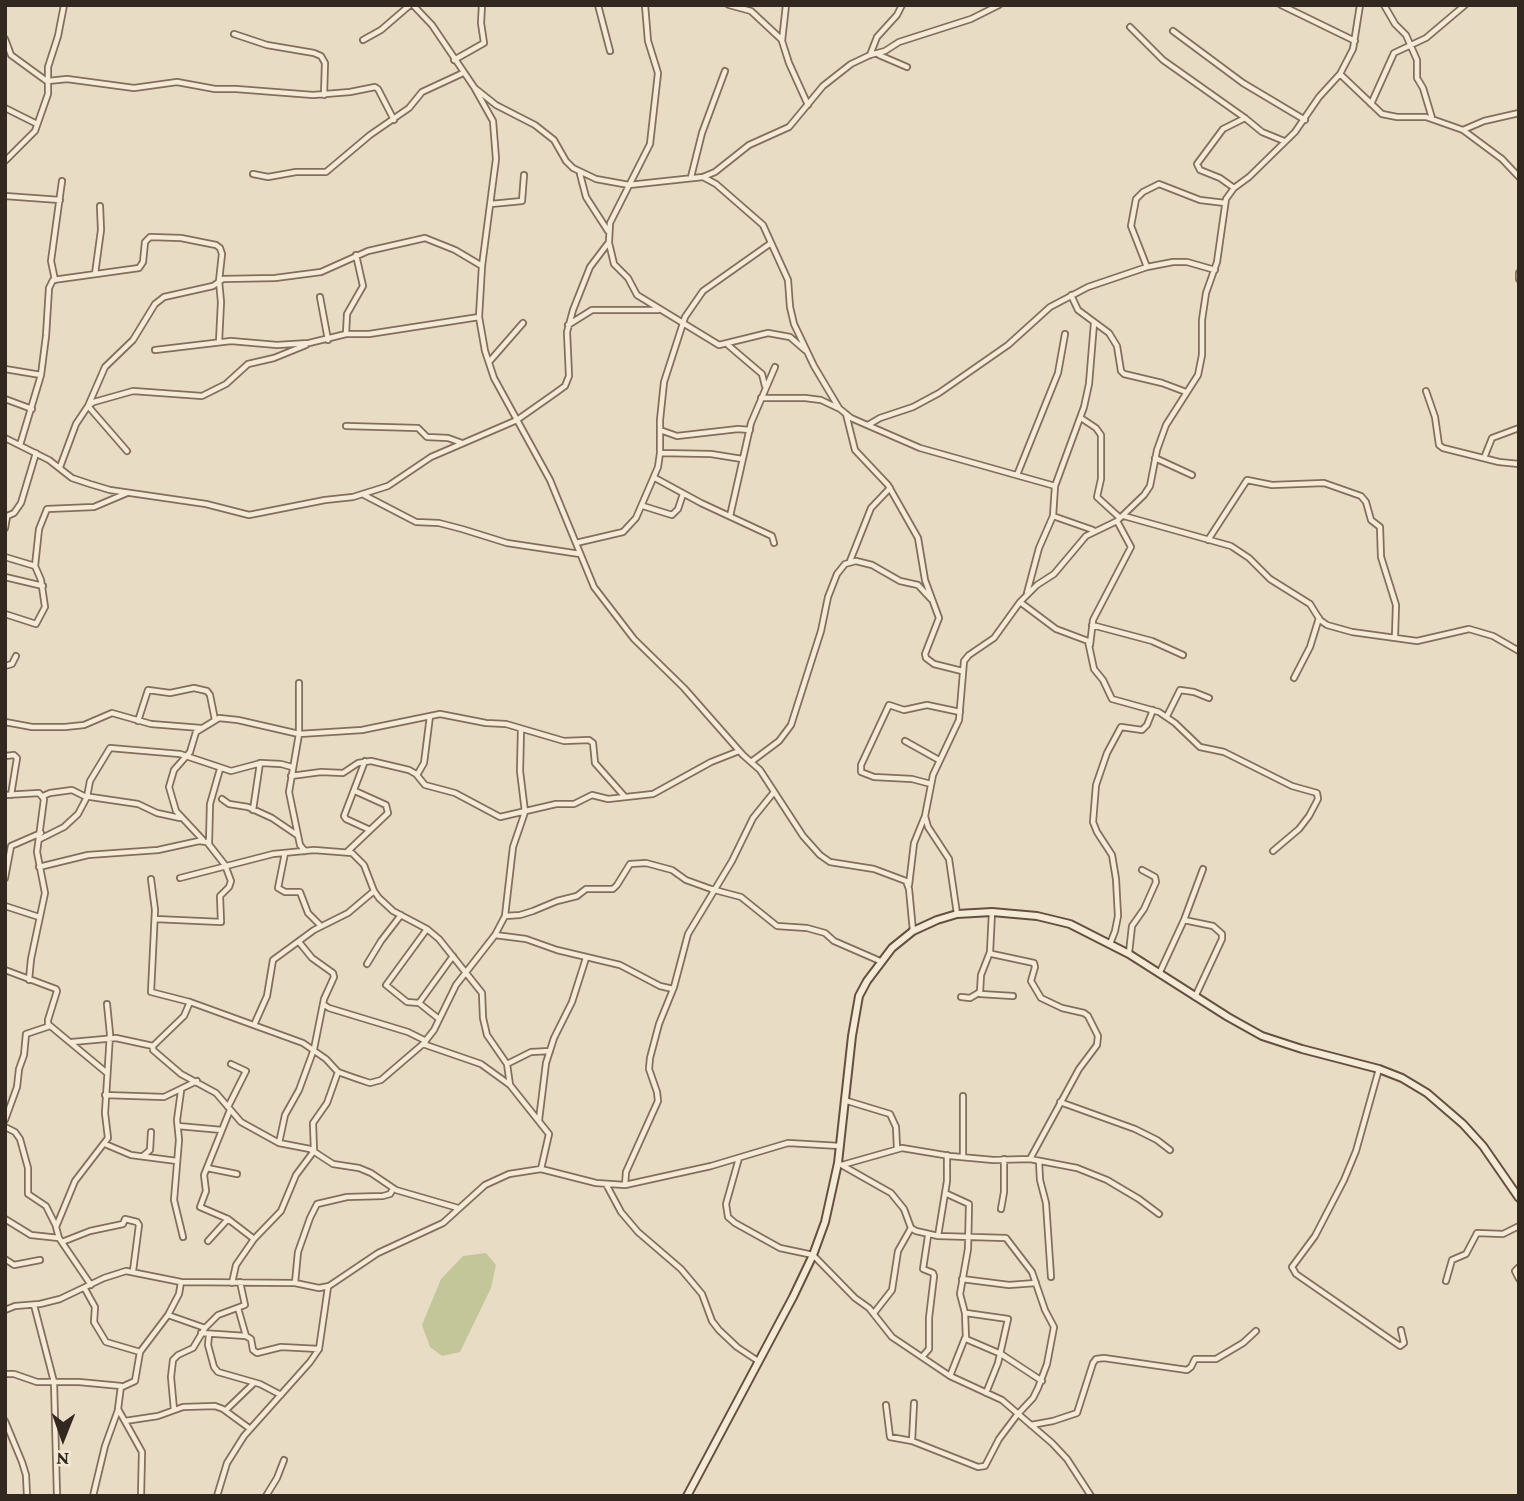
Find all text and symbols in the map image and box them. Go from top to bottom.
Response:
north arrow [28,1403,98,1473]
text: N [56,1449,69,1470]

